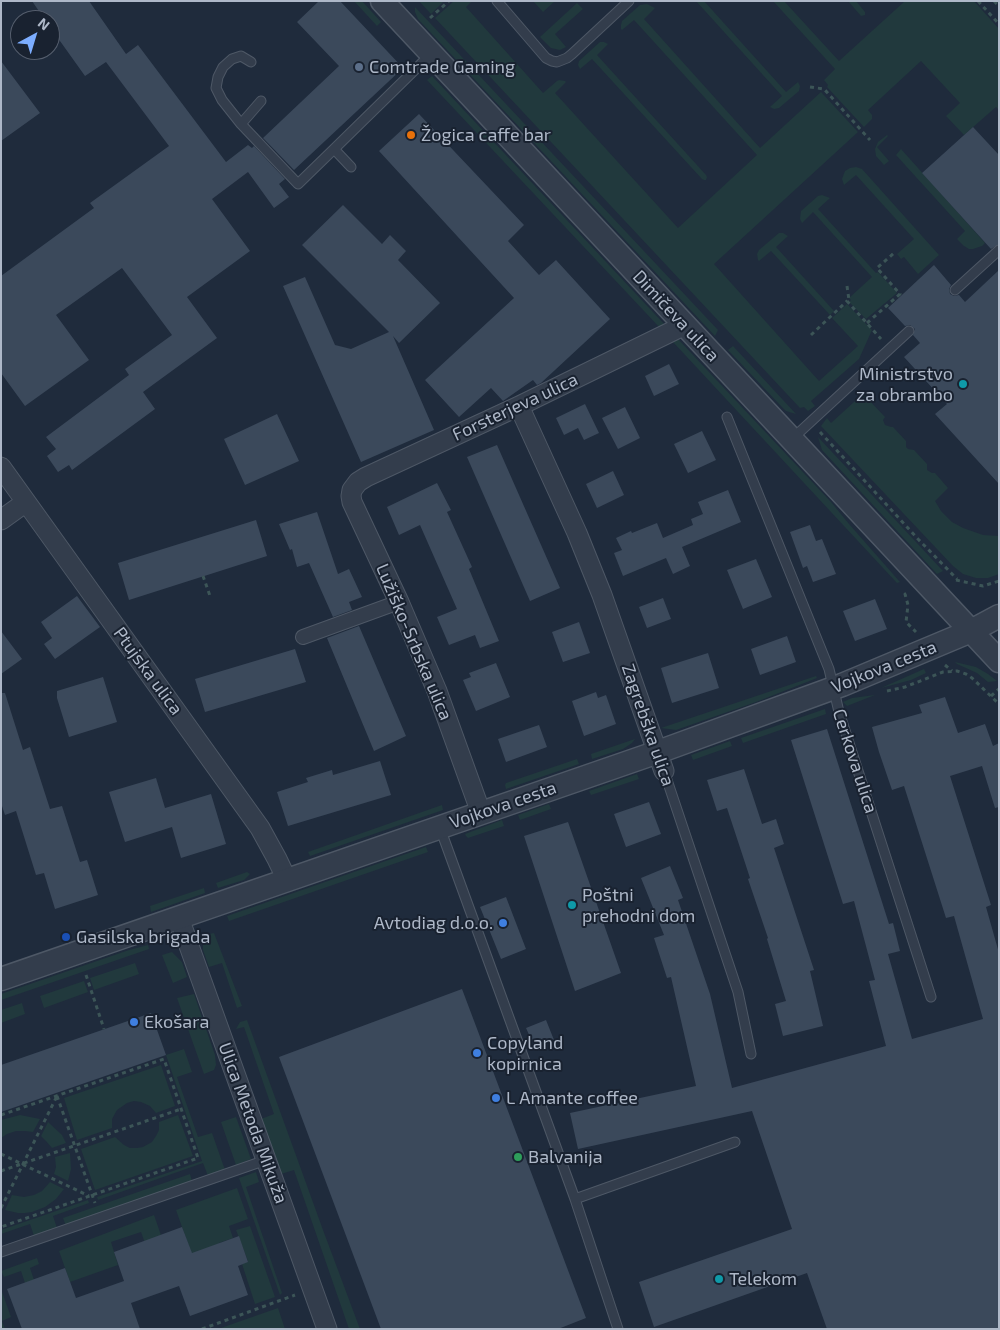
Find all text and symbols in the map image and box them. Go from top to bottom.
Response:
north arrow [10,10,60,60]
text: N [35,14,53,34]
place label: Comtrade Gaming [369,56,515,78]
marker: Comtrade Gaming [353,61,365,73]
place label: Žogica caffe bar [421,124,551,146]
marker: Žogica caffe bar [405,129,417,141]
street label: Dimičeva ulica [628,266,724,366]
place label: Ministrstvo za obrambo [856,363,953,406]
street label: Forsterjeva ulica [449,368,581,446]
marker: Ministrstvo za obrambo [957,378,969,390]
street label: Lužiško-Srbska ulica [371,561,457,723]
street label: Ptujska ulica [109,623,187,719]
street label: Vojkova cesta [828,636,940,698]
street label: Zagrebška ulica [617,661,679,789]
street label: Cerkova ulica [828,706,882,816]
street label: Vojkova cesta [447,777,559,833]
place label: Poštni prehodni dom [582,884,695,926]
marker: Poštni prehodni dom [566,899,578,911]
place label: Avtodiag d.o.o. [374,912,493,934]
marker: Avtodiag d.o.o. [497,917,509,929]
place label: Gasilska brigada [76,926,210,948]
marker: Gasilska brigada [60,931,72,943]
place label: Ekošara [144,1011,209,1033]
marker: Ekošara [128,1016,140,1028]
place label: Copyland kopirnica [487,1032,563,1074]
street label: Ulica Metoda Mikuža [214,1039,292,1207]
marker: Copyland kopirnica [471,1047,483,1059]
place label: L Amante coffee [506,1087,638,1109]
marker: L Amante coffee [490,1092,502,1104]
place label: Balvanija [528,1146,603,1168]
marker: Balvanija [512,1151,524,1163]
place label: Telekom [729,1268,797,1290]
marker: Telekom [713,1273,725,1285]

